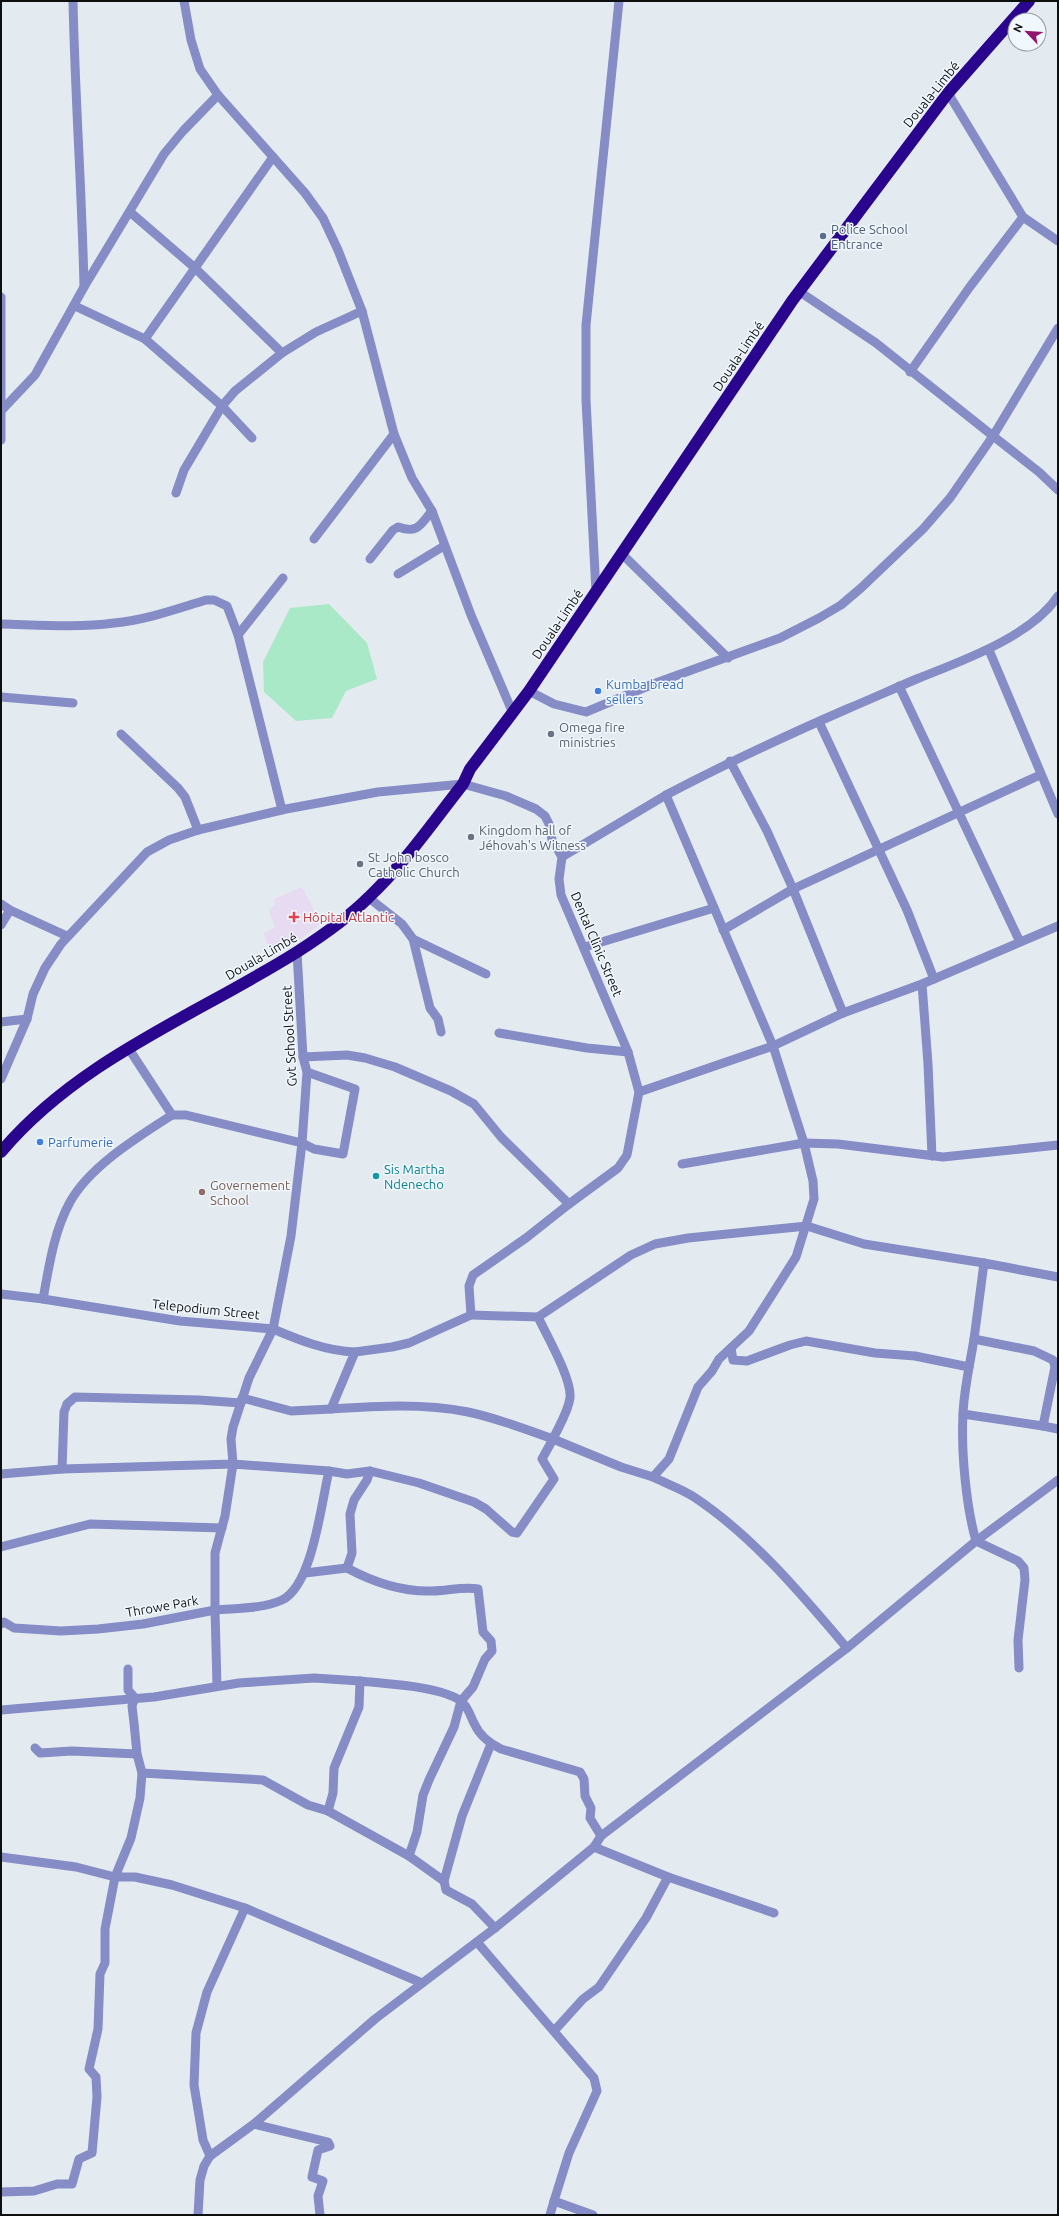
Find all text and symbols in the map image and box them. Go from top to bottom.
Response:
north arrow [1007,12,1047,52]
text: N [1011,22,1025,34]
street label: Douala-Limbé [900,58,962,130]
place label: Police School Entrance [831,222,908,251]
marker: Police School Entrance [818,231,828,241]
street label: Douala-Limbé [710,319,766,393]
street label: Douala-Limbé [529,587,585,661]
place label: Kumba bread sellers [606,677,684,706]
marker: Kumba bread sellers [593,686,603,696]
place label: Omega fire ministries [559,720,625,749]
marker: Omega fire ministries [546,729,556,739]
place label: Kingdom hall of Jéhovah's Witness [479,823,586,852]
marker: Kingdom hall of Jéhovah's Witness [466,832,476,842]
place label: St John bosco Catholic Church [368,850,460,879]
marker: St John bosco Catholic Church [355,859,365,869]
street label: Dental Clinic Street [569,890,625,998]
place label: Hôpital Atlantic [303,910,394,924]
marker: Hôpital Atlantic [288,911,300,923]
street label: Douala-Limbé [223,930,299,982]
street label: Gvt School Street [279,985,299,1087]
place label: Parfumerie [48,1135,113,1149]
marker: Parfumerie [35,1137,45,1147]
place label: Sis Martha Ndenecho [384,1162,445,1191]
marker: Sis Martha Ndenecho [371,1171,381,1181]
place label: Governement School [210,1178,290,1207]
marker: Governement School [197,1187,207,1197]
street label: Telepodium Street [151,1296,261,1322]
street label: Throwe Park [125,1593,200,1619]

